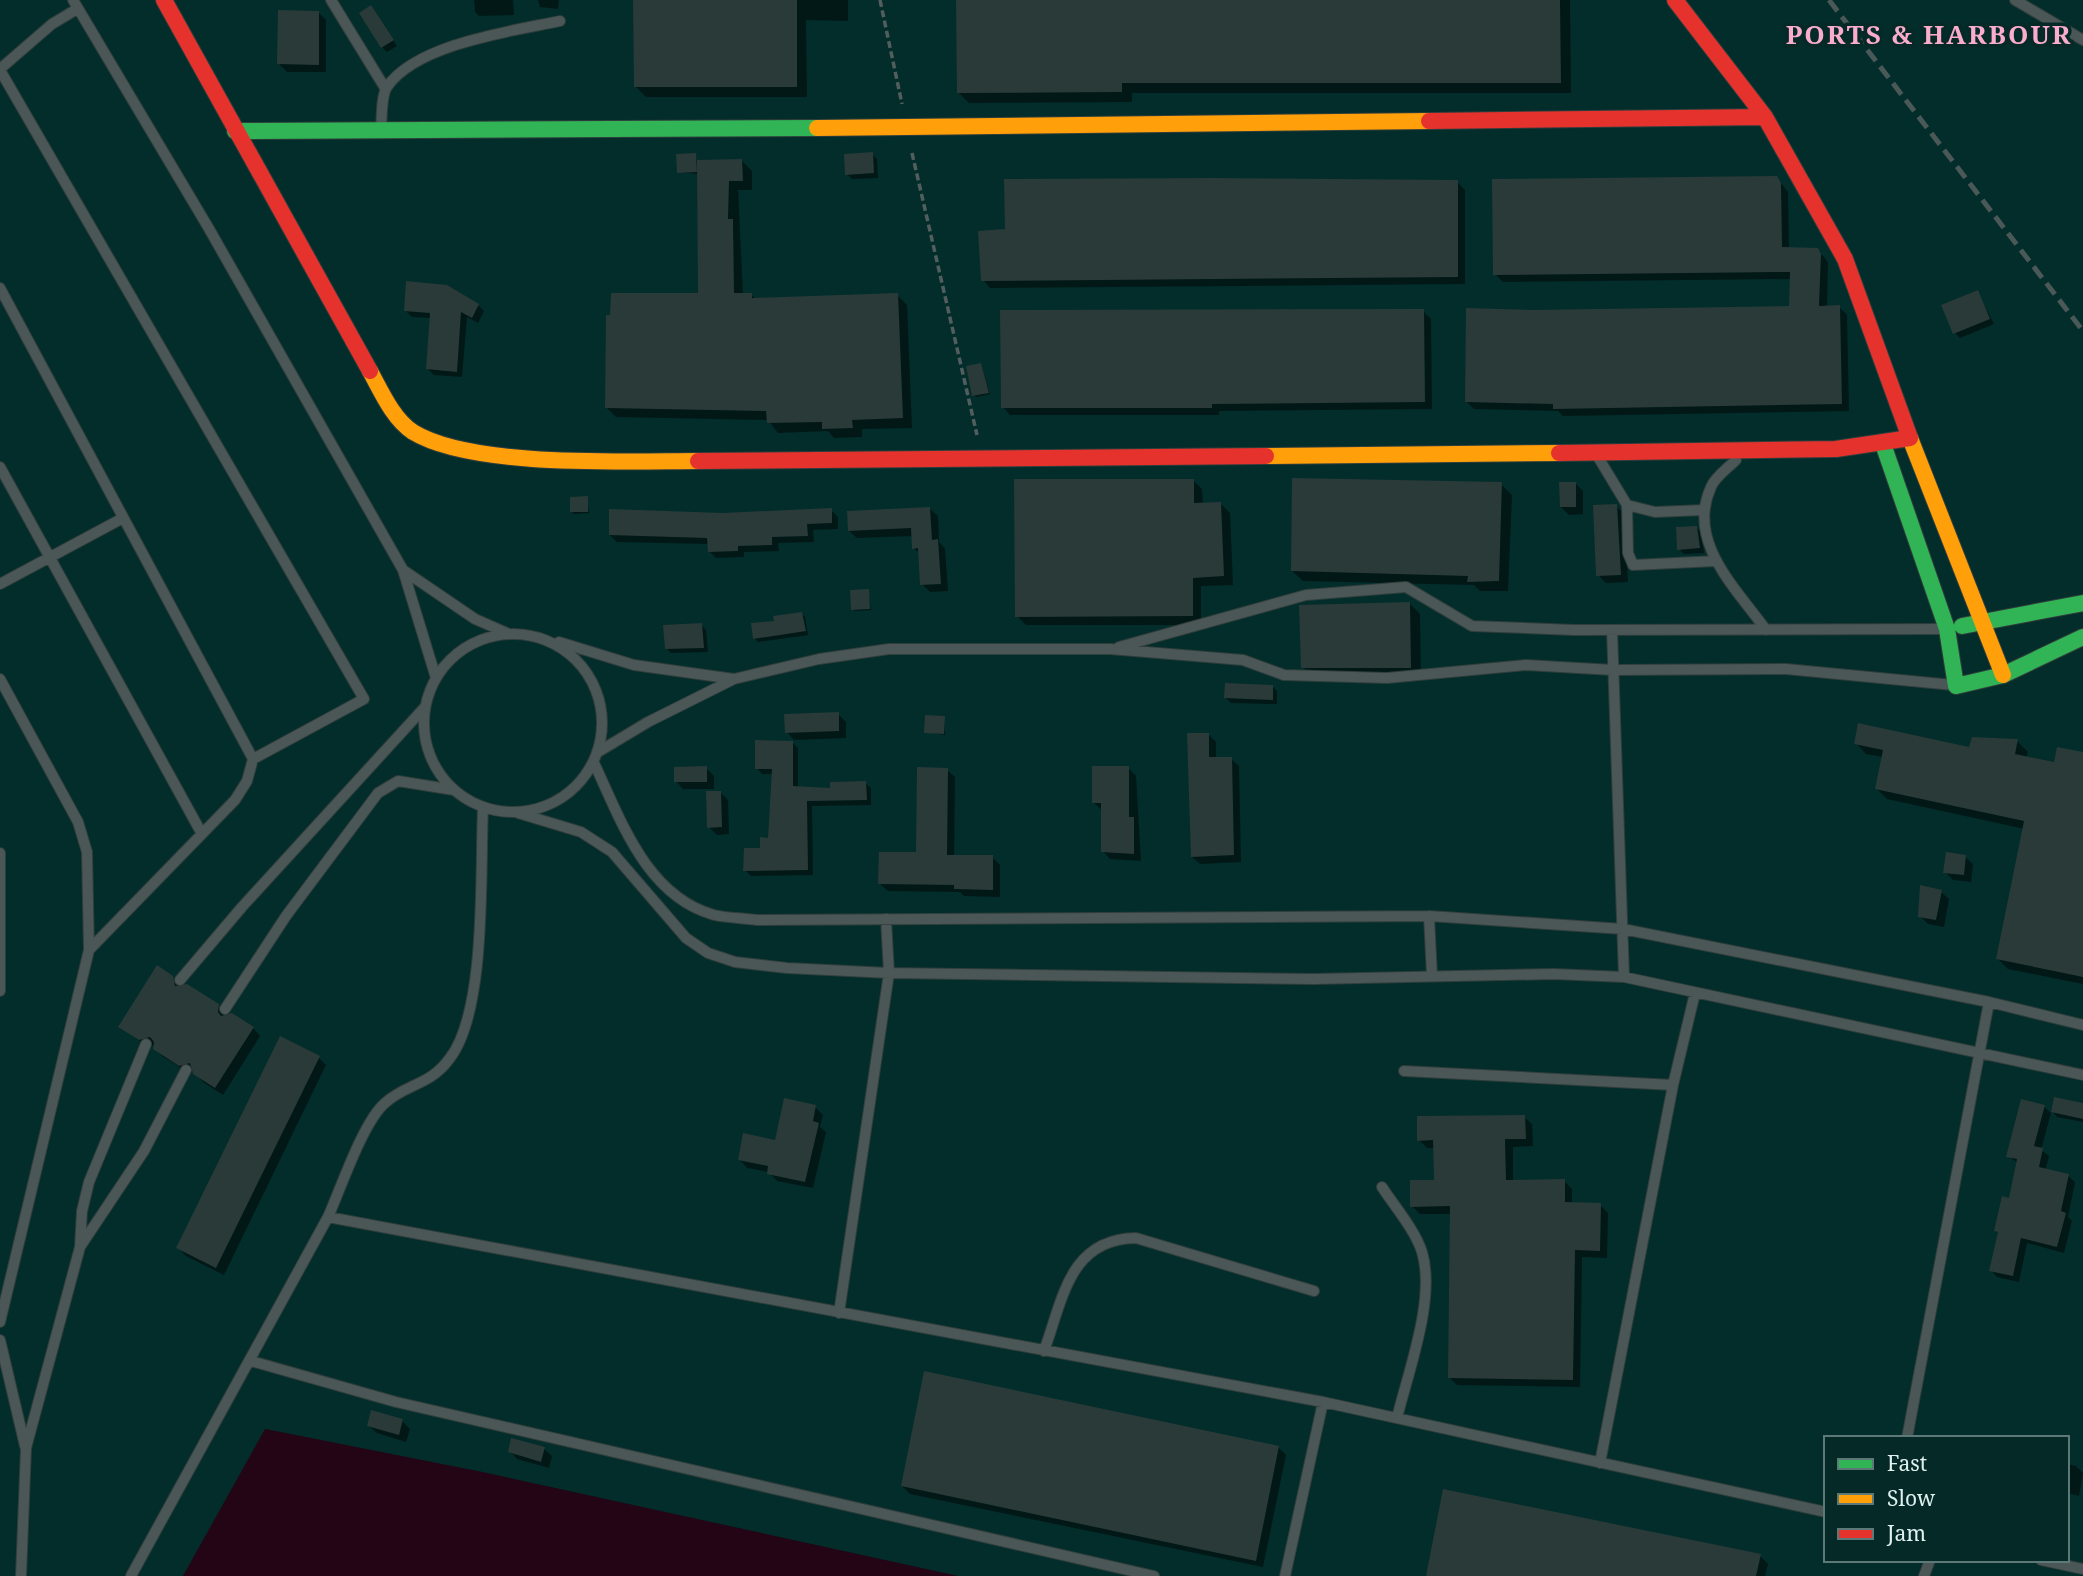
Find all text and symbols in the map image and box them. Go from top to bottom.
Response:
district label: PORTS & HARBOUR [1786,16,2072,52]
legend [1824,1436,2069,1562]
text: Fast [1887,1449,1927,1477]
text: Slow [1887,1484,1936,1512]
text: Jam [1886,1519,1926,1547]

